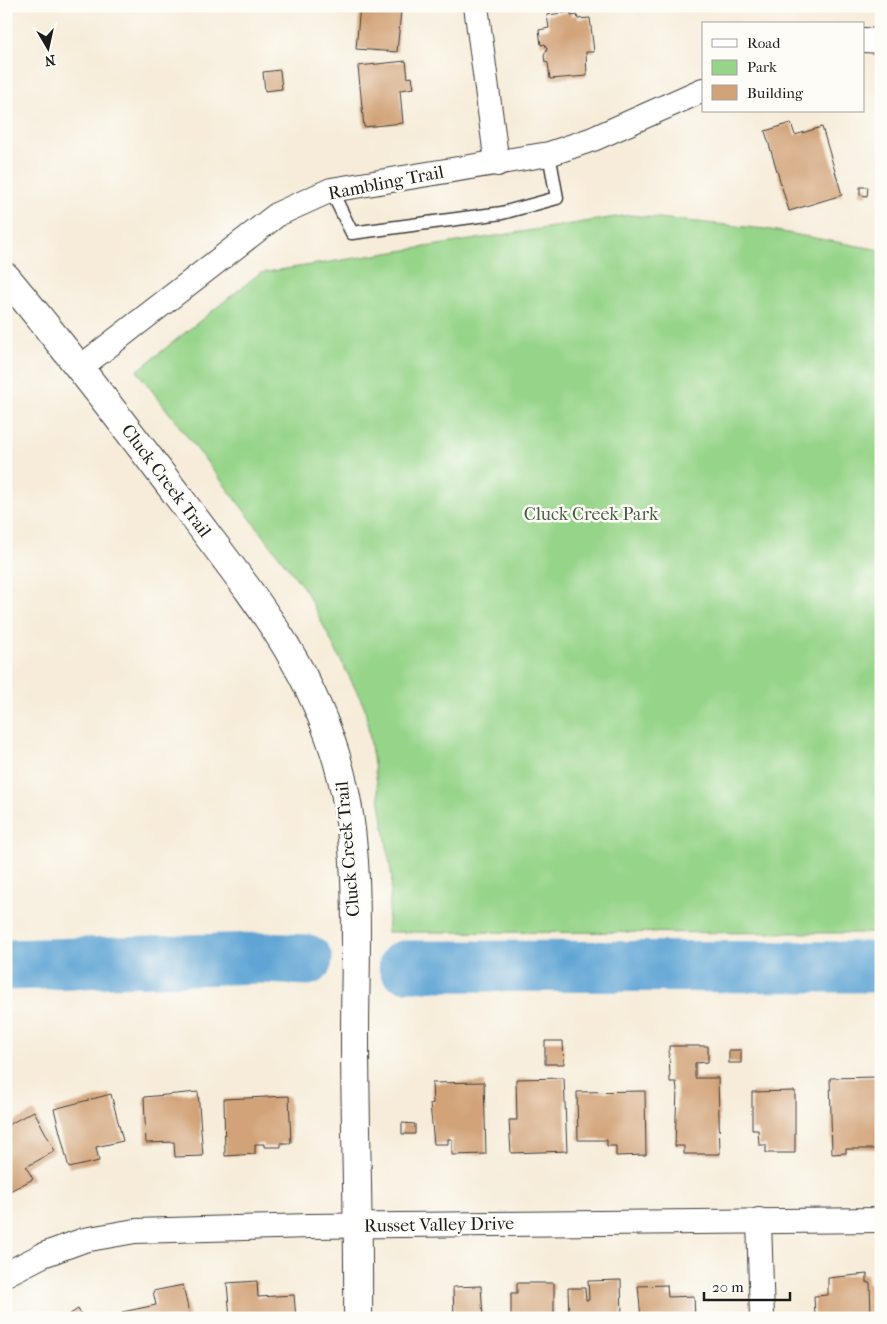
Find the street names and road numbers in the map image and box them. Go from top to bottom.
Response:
street label: Rambling Trail [326,162,446,204]
street label: Cluck Creek Trail [117,420,215,542]
street label: Cluck Creek Trail [332,780,364,918]
street label: Russet Valley Drive [364,1213,514,1237]

